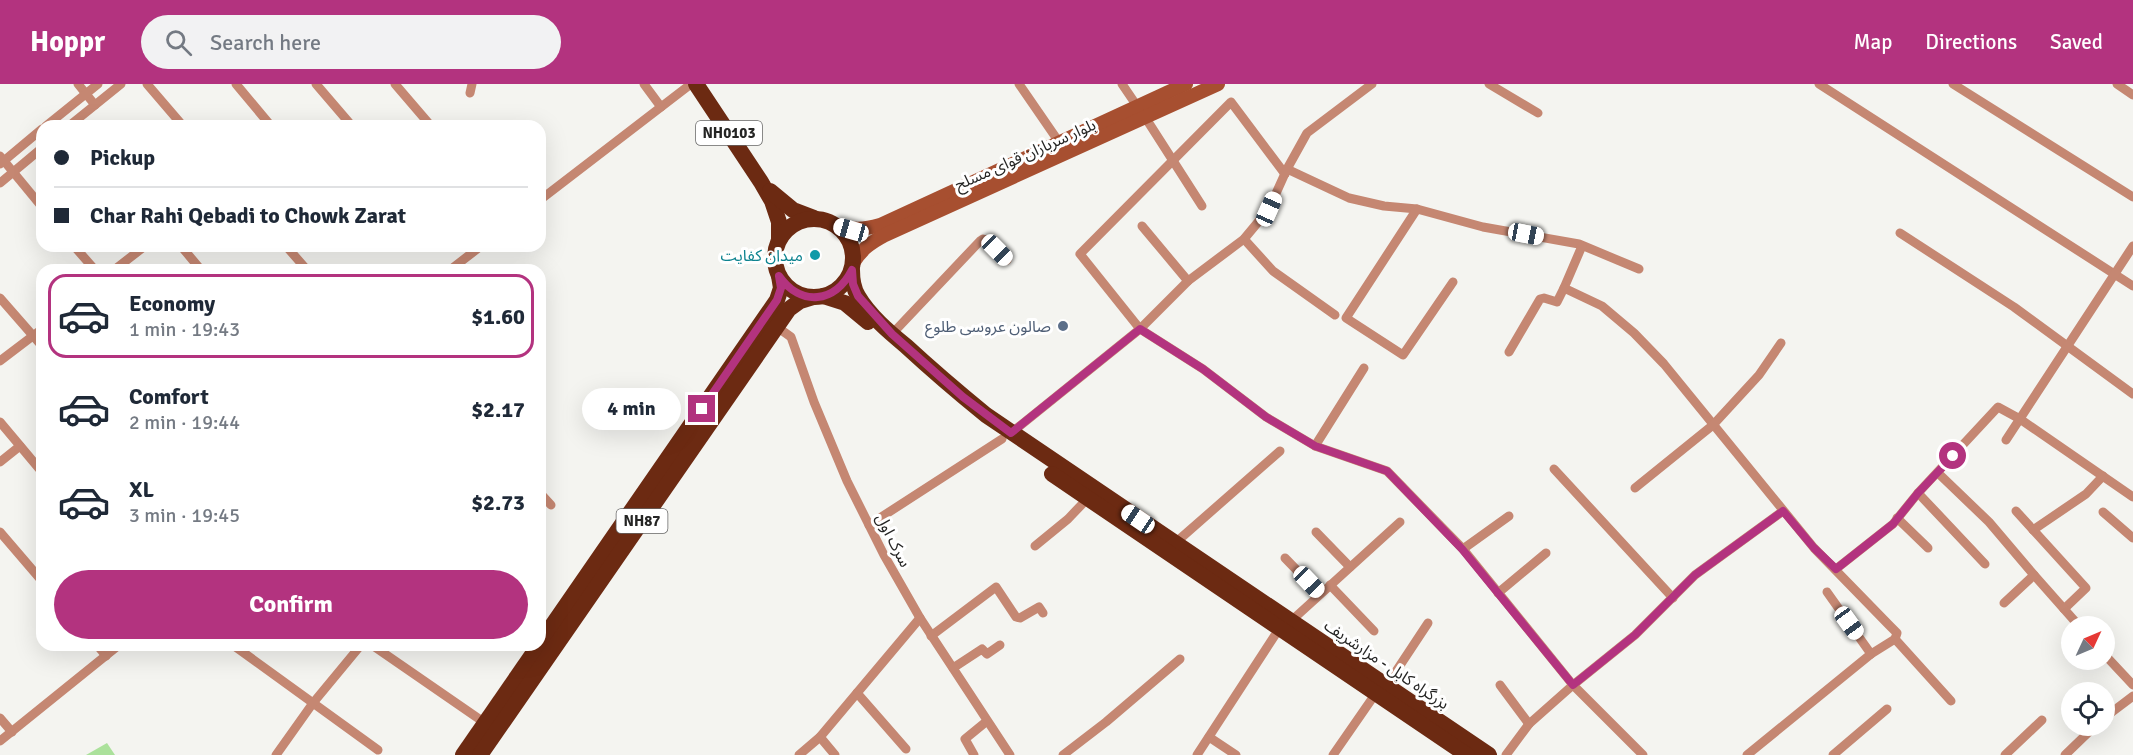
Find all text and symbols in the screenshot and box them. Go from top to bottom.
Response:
search box [141,15,561,69]
text: Hoppr [30,25,105,59]
icon: search [162,26,195,59]
text: Search here [210,29,321,56]
text: Map [1854,29,1892,55]
text: Directions [1925,29,2017,55]
text: Saved [2050,29,2103,55]
street label: بلوار سربازان قوای مسلح [952,115,1100,197]
road number: NH0103 [696,121,762,145]
text: Pickup [90,144,155,171]
car [1253,189,1285,229]
text: Char Rahi Qebadi to Chowk Zarat [90,202,406,229]
car [831,216,871,244]
car [1507,222,1545,246]
car [978,231,1016,269]
place label: میدان کفایت [720,246,803,266]
marker: میدان کفایت [808,248,822,262]
icon: car [57,289,111,343]
text: Economy [129,290,215,317]
text: $1.60 [471,303,525,330]
text: 1 min · 19:43 [129,317,240,342]
place label: صالون عروسی طلوع [925,317,1051,339]
marker: صالون عروسی طلوع [1056,319,1070,333]
icon: car [57,382,111,436]
text: Comfort [129,383,209,410]
callout: 4 min [582,388,681,430]
route end [688,395,715,422]
text: $2.17 [471,396,525,423]
text: 4 min [607,396,656,421]
text: 2 min · 19:44 [129,410,240,435]
route start [1939,442,1966,469]
icon: car [57,475,111,529]
text: XL [129,476,154,503]
text: $2.73 [471,489,525,516]
car [1118,501,1158,537]
text: 3 min · 19:45 [129,503,240,528]
road number: NH87 [616,509,668,533]
street label: سرک اول [871,510,915,571]
car [1290,563,1328,601]
button: Confirm [54,570,528,639]
car [1831,603,1867,643]
street label: بزرگراه کابل - مزارشریف [1320,616,1453,714]
north arrow [2061,616,2115,670]
map controls [2061,616,2115,736]
button: locate [2061,682,2115,736]

